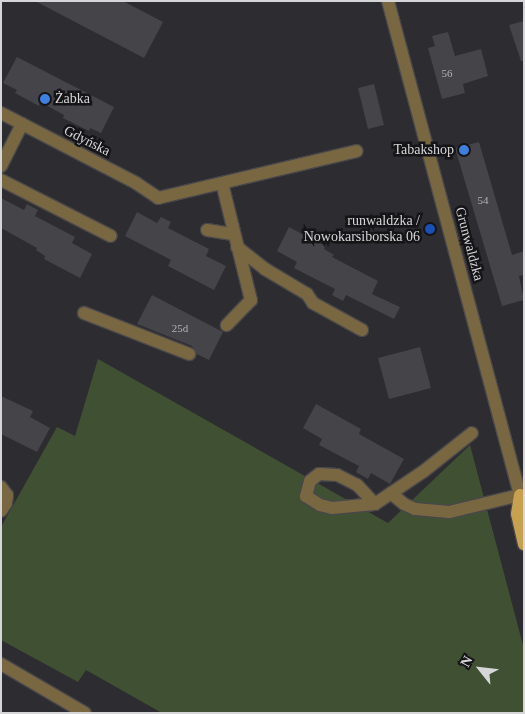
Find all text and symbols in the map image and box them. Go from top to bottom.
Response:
house number: 56 [442,66,452,80]
place label: Żabka [55,91,90,107]
marker: Żabka [39,93,51,105]
street label: Gdyńska [61,122,113,160]
place label: Tabakshop [394,142,454,158]
marker: Tabakshop [458,144,470,156]
house number: 54 [478,193,488,207]
street label: Grunwaldzka [451,205,487,283]
place label: runwaldzka / Nowokarsiborska 06 [304,213,420,246]
marker: runwaldzka / Nowokarsiborska 06 [424,223,436,235]
house number: 25d [172,321,188,335]
north arrow [455,644,505,694]
text: N [457,653,475,670]

